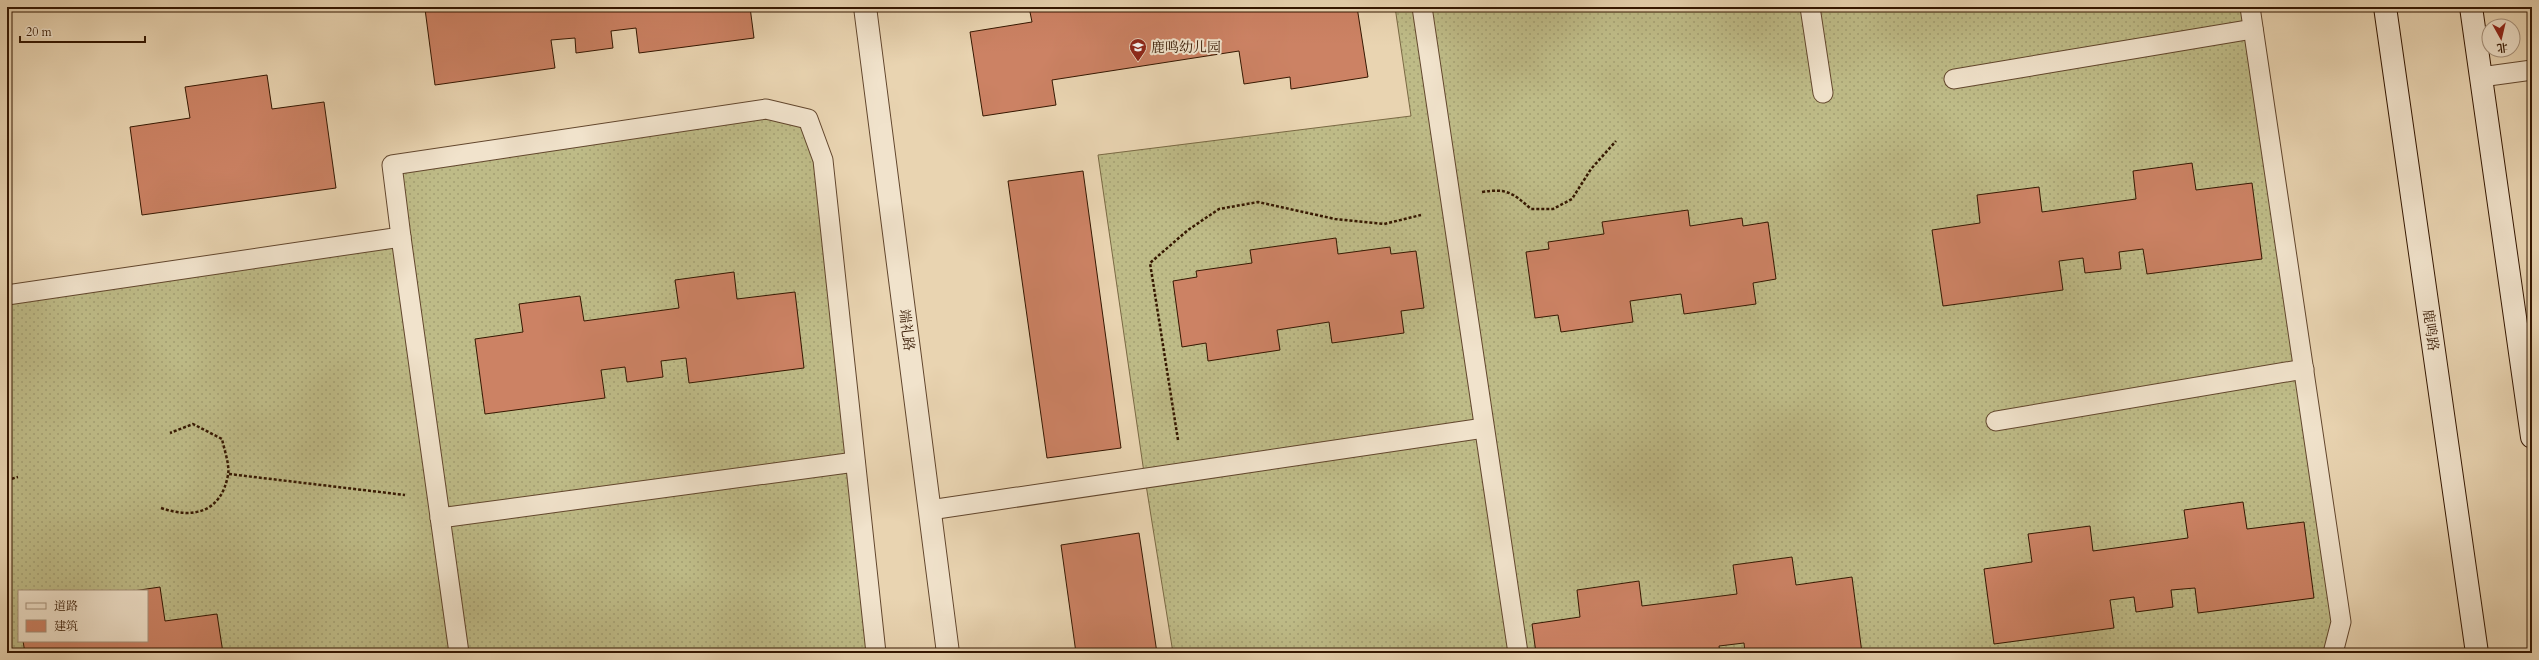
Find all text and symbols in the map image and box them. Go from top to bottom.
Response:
scale bar [20,18,145,44]
north arrow [2481,18,2521,58]
text: 20 m [26,24,53,40]
school or university icon: 鹿鸣幼儿园 [1128,37,1148,62]
place label: 鹿鸣幼儿园 [1151,38,1221,57]
text: 北 [2496,39,2509,56]
street label: 端礼路 [895,308,918,352]
street label: 鹿鸣路 [2418,308,2443,352]
legend [18,590,148,642]
text: 道路 [54,598,78,614]
text: 建筑 [54,618,78,634]

